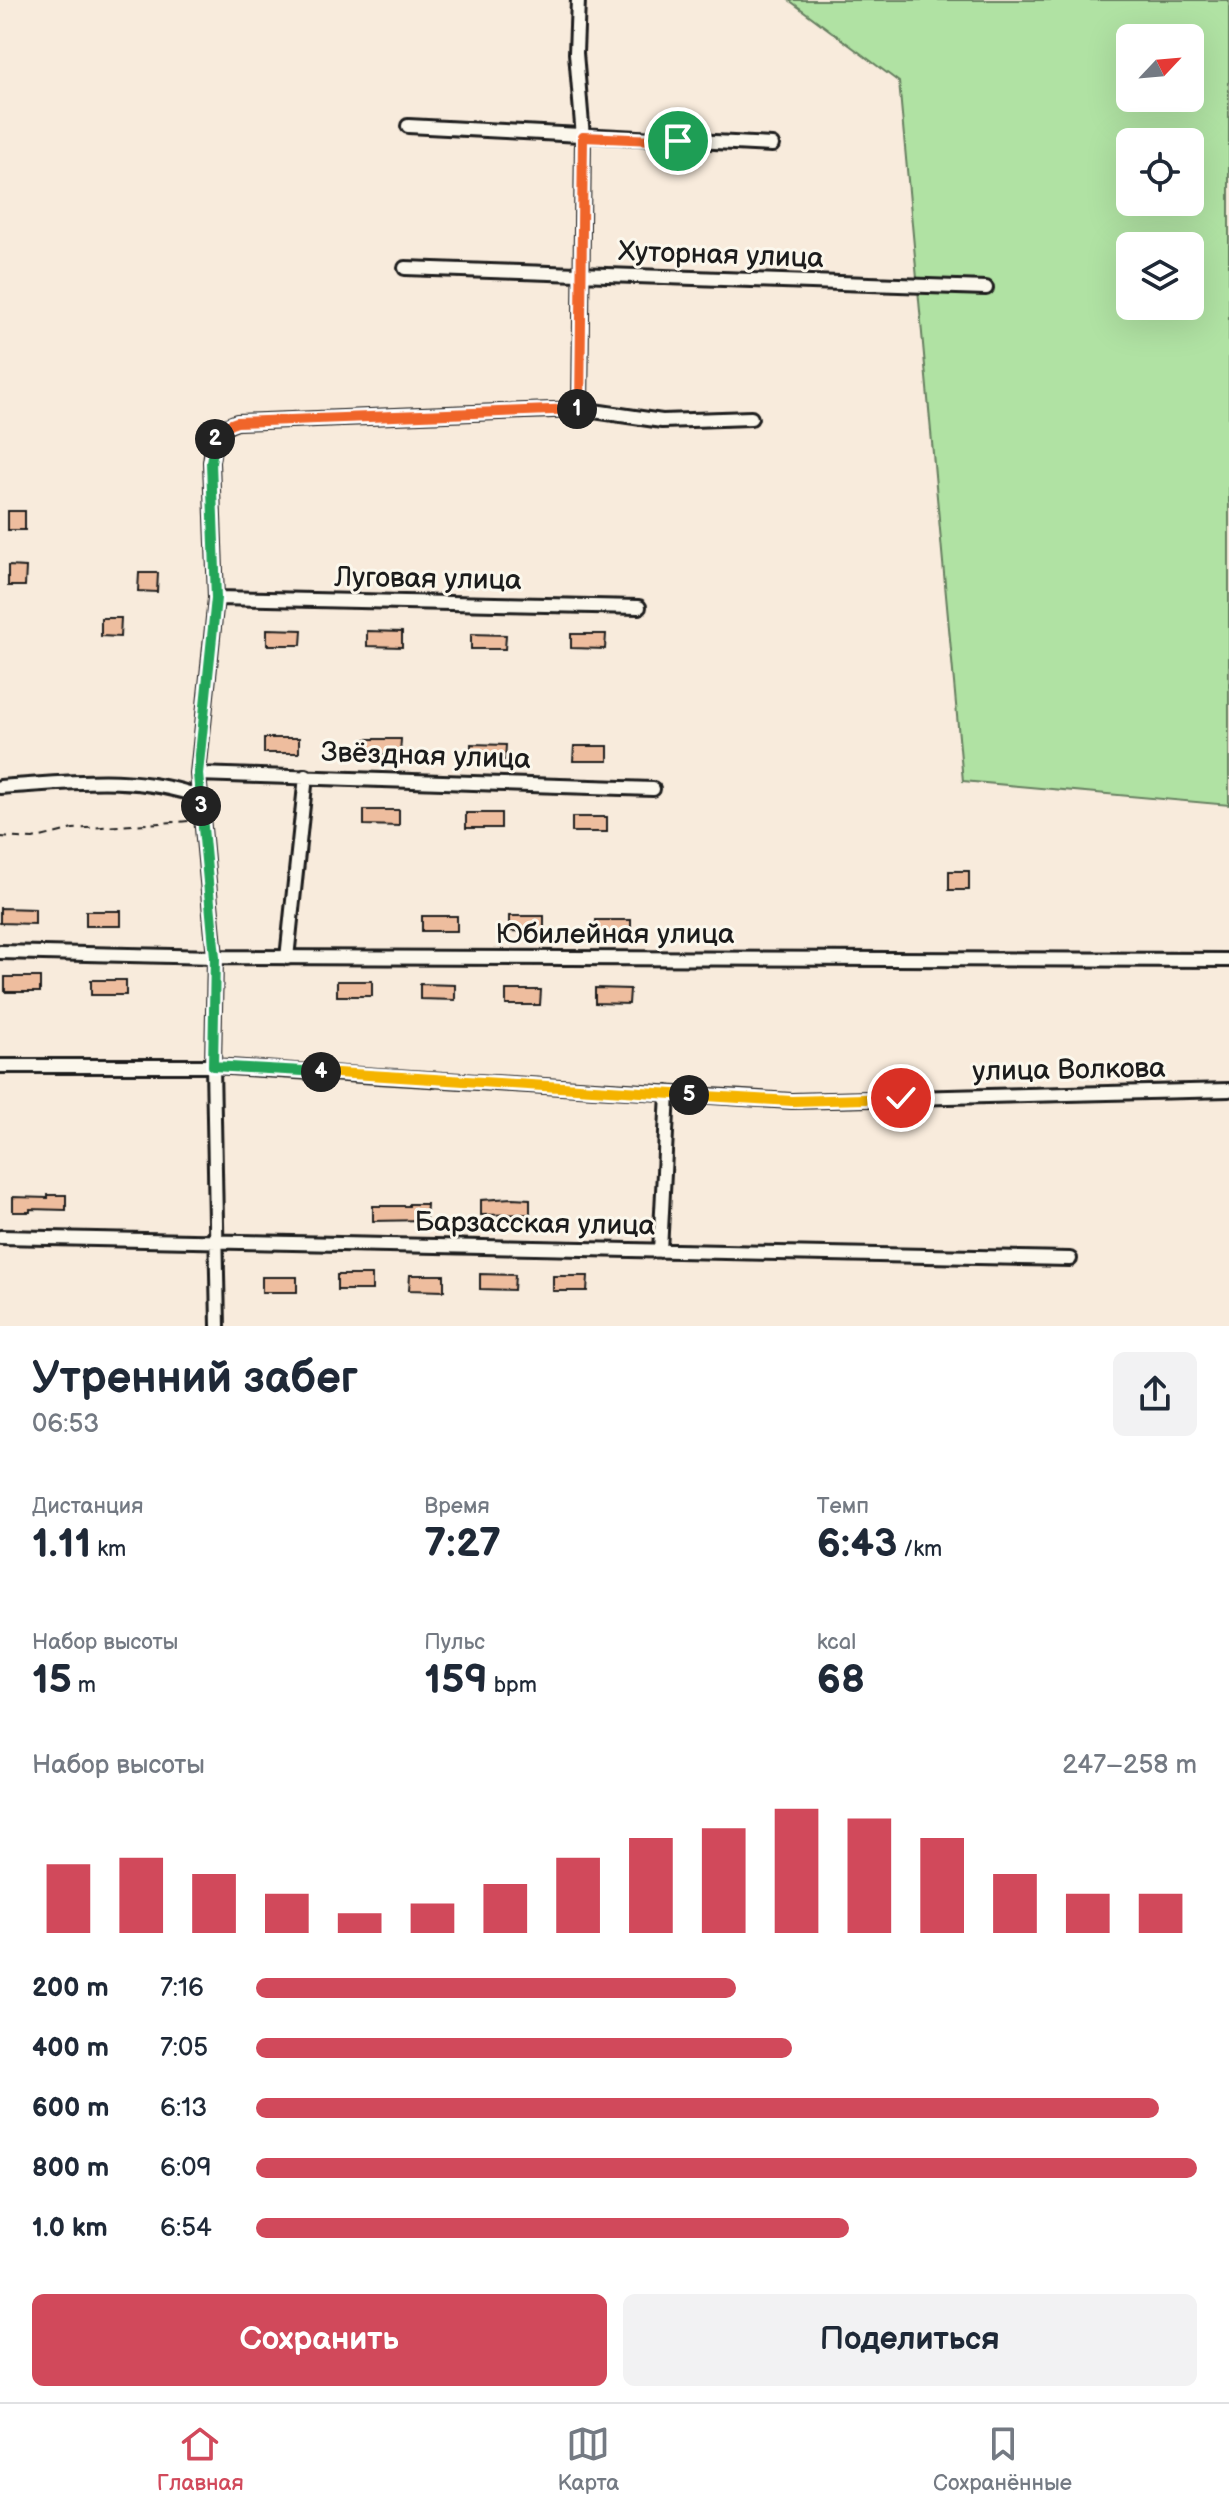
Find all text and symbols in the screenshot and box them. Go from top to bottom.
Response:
north arrow [1116,24,1204,112]
map controls [1116,24,1204,320]
pin [644,107,712,175]
icon: arrive [656,119,700,163]
button: locate [1116,128,1204,216]
button: layers [1116,232,1204,320]
street label: Хуторная улица [618,235,825,275]
pin: 1 [557,389,597,429]
text: 1 [572,395,582,422]
pin: 2 [195,419,235,459]
text: 2 [208,425,222,452]
street label: Луговая улица [333,561,522,597]
street label: Звёздная улица [321,736,532,776]
pin: 3 [181,786,221,826]
text: 3 [195,792,207,819]
street label: Юбилейная улица [496,918,735,951]
pin: 4 [301,1052,341,1092]
street label: улица Волкова [972,1052,1166,1088]
text: 4 [315,1058,327,1085]
pin [867,1064,935,1132]
pin: 5 [669,1075,709,1115]
icon: check [879,1076,923,1120]
text: 5 [683,1081,695,1108]
street label: Барзасская улица [414,1205,656,1243]
text: Утренний забег [32,1352,358,1405]
button: share [1113,1352,1197,1436]
text: 06:53 [32,1409,99,1440]
text: Дистанция [32,1493,143,1520]
text: Время [424,1493,490,1520]
text: Темп [817,1493,869,1520]
text: 1.11 [32,1520,91,1568]
text: 7:27 [424,1520,501,1568]
text: 6:43 [817,1520,897,1568]
text: km [91,1536,126,1563]
text: /km [897,1536,942,1563]
text: Набор высоты [32,1629,178,1656]
text: Пульс [424,1629,485,1656]
text: kcal [817,1629,856,1656]
text: 15 [32,1656,72,1704]
text: 159 [424,1656,488,1704]
text: 68 [817,1656,865,1704]
text: m [72,1672,96,1699]
text: bpm [488,1672,537,1699]
text: Набор высоты [32,1750,205,1781]
text: 247–258 m [1062,1750,1197,1781]
text: 200 m [32,1973,109,2004]
text: 7:16 [160,1973,204,2004]
text: 400 m [32,2033,109,2064]
text: 7:05 [160,2033,208,2064]
text: 600 m [32,2093,109,2124]
text: 6:13 [160,2093,207,2124]
text: 800 m [32,2153,109,2184]
text: 6:09 [160,2153,211,2184]
text: 1.0 km [32,2213,108,2244]
text: 6:54 [160,2213,212,2244]
button: Сохранить [32,2294,607,2386]
button: Поделиться [623,2294,1197,2386]
tab: Главная [157,2422,244,2497]
tab: Карта [557,2422,619,2497]
tab: Сохранённые [933,2422,1072,2497]

